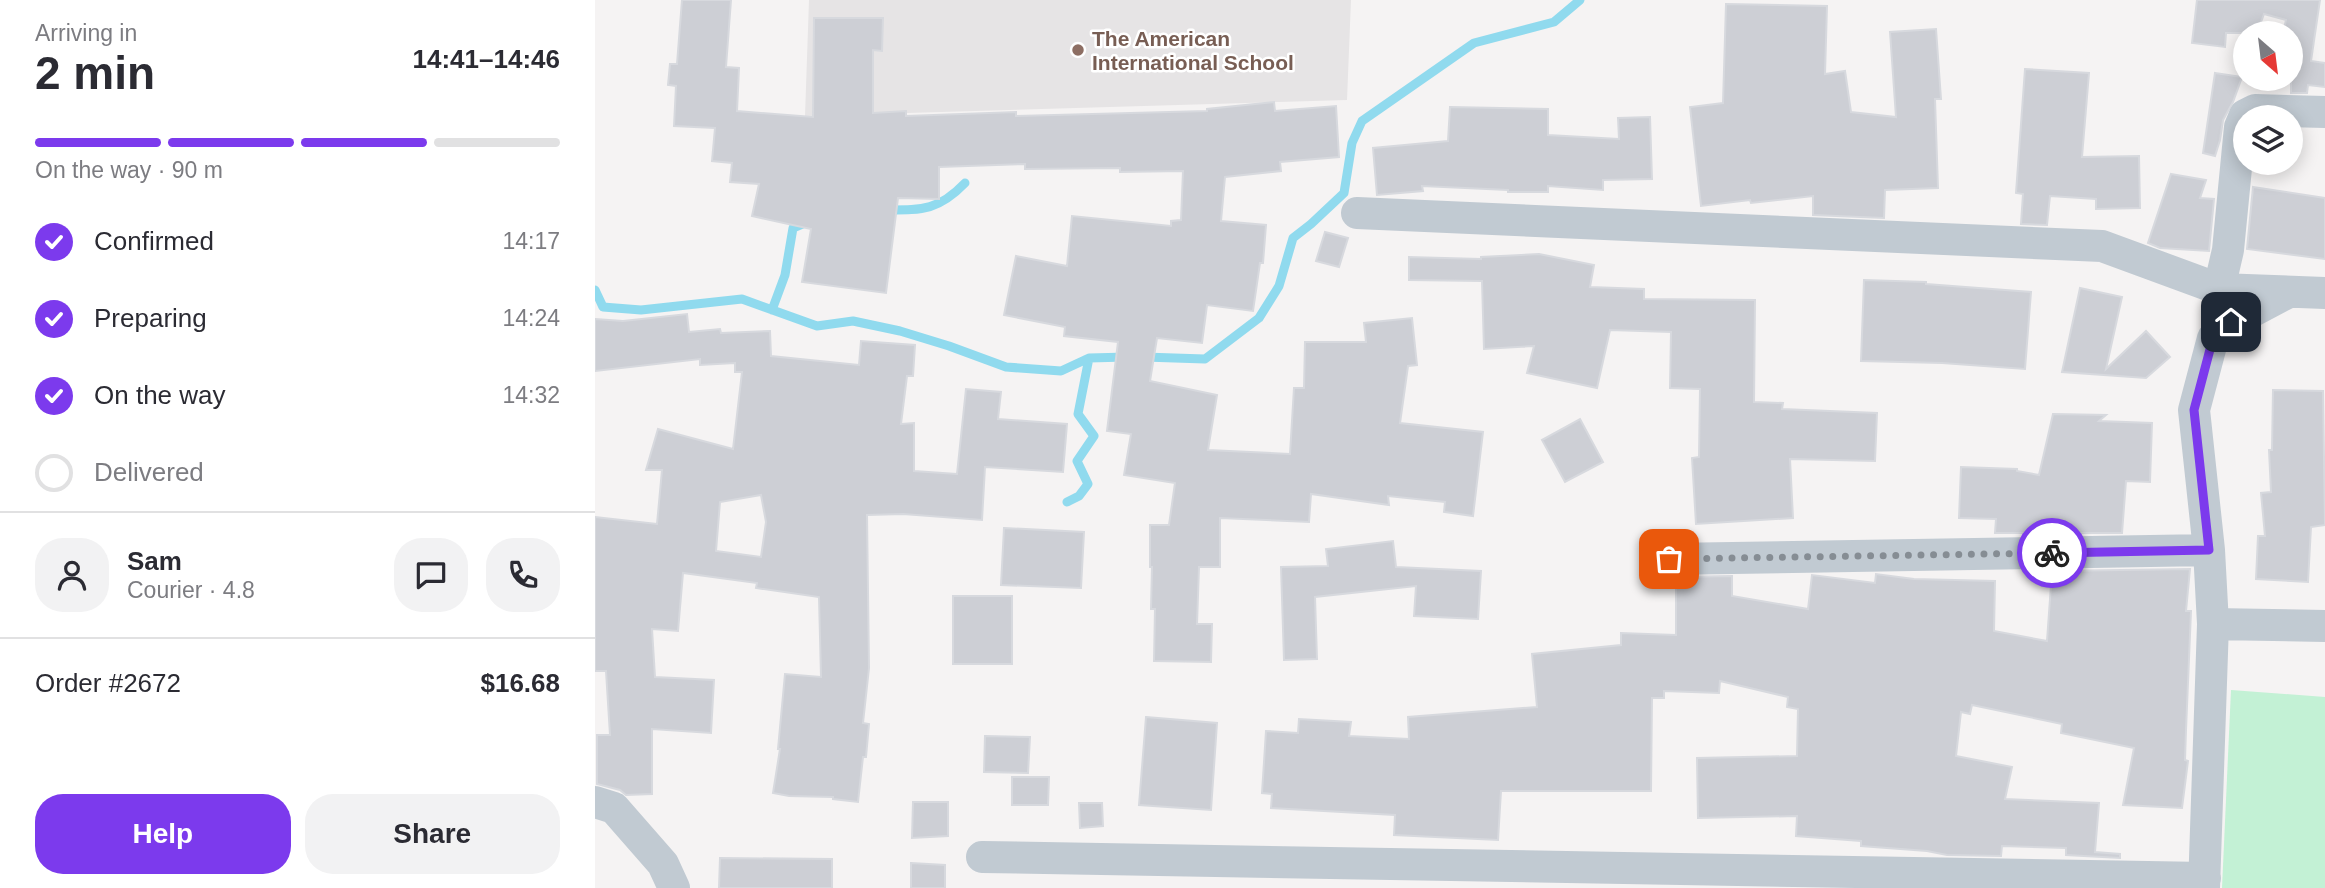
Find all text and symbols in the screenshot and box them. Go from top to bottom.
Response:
text: Arriving in [35,20,137,46]
north arrow [2233,21,2303,91]
map controls [2233,21,2303,175]
place label: The American International School [1092,27,1294,74]
marker: The American International School [1070,42,1086,58]
text: 14:41–14:46 [413,44,560,74]
text: 2 min [35,47,155,99]
button: layers [2233,105,2303,175]
text: On the way · 90 m [35,157,223,183]
icon: check [35,223,73,261]
text: Confirmed [94,226,214,256]
text: 14:17 [502,228,560,254]
pin [2201,292,2261,352]
icon: check [35,300,73,338]
text: Preparing [94,303,207,333]
icon: home [2212,303,2250,341]
text: 14:24 [502,305,560,331]
icon: check [35,377,73,415]
text: On the way [94,380,226,410]
text: 14:32 [502,382,560,408]
text: Delivered [94,457,204,487]
courier [2017,518,2087,588]
pin [1639,529,1699,589]
icon: bike [2033,534,2071,572]
button: person [35,538,109,612]
button: chat [394,538,468,612]
button: phone [486,538,560,612]
icon: bag [1650,540,1688,578]
text: Sam [127,546,182,576]
text: Courier · 4.8 [127,577,255,603]
text: Order #2672 [35,668,181,698]
text: $16.68 [480,668,560,698]
button: Help [35,794,291,874]
button: Share [305,794,560,874]

